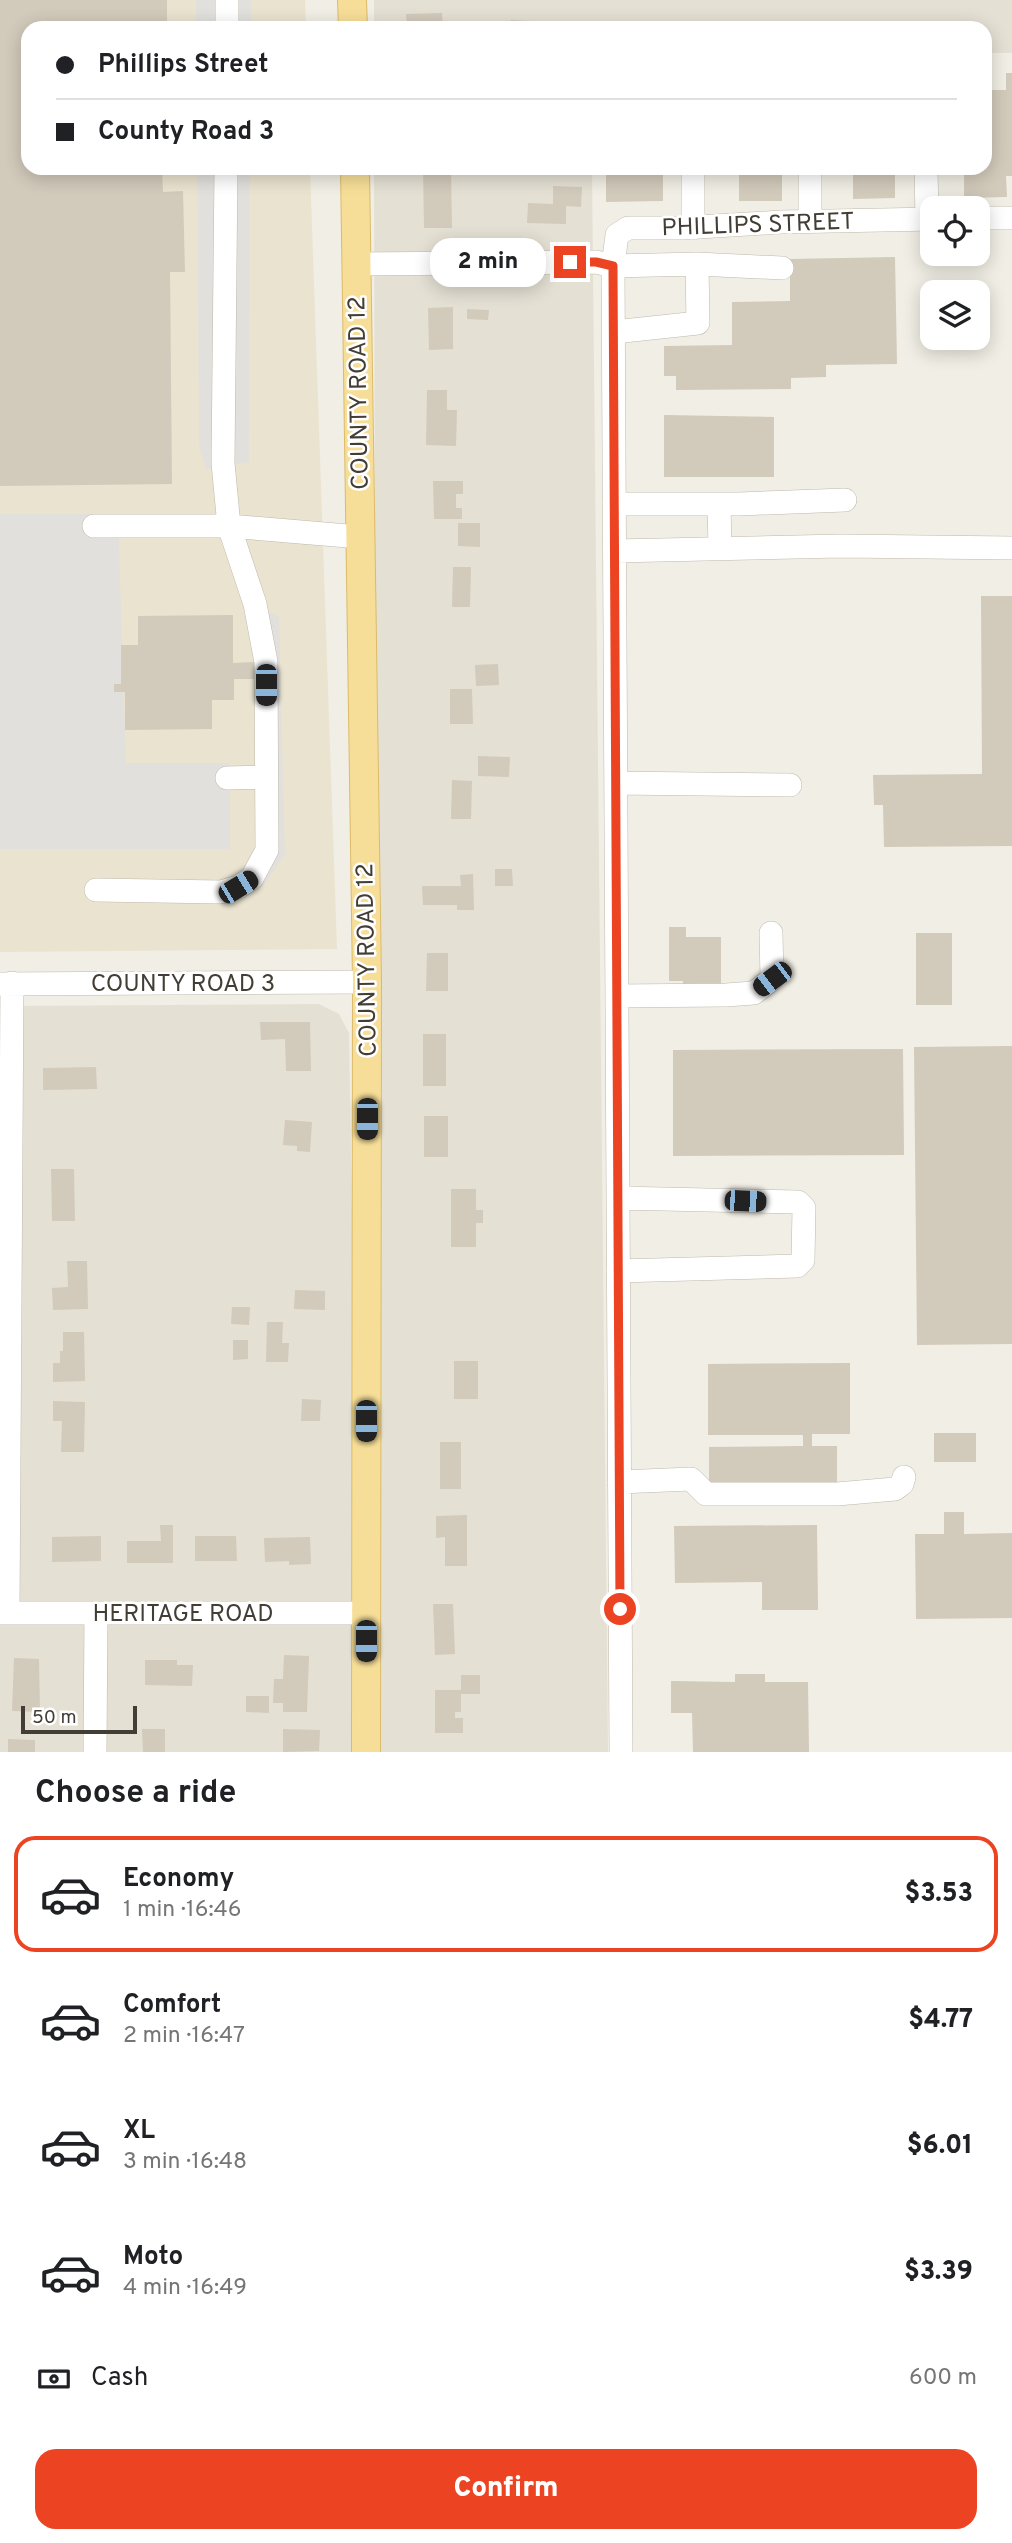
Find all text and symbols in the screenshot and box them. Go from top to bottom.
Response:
text: Phillips Street [98,49,268,82]
text: County Road 3 [98,116,274,149]
map controls [920,196,990,350]
button: locate [920,196,990,266]
street label: PHILLIPS STREET [661,208,855,244]
callout: 2 min [430,238,546,286]
route end [554,246,586,278]
text: 2 min [458,248,518,277]
button: layers [920,280,990,350]
street label: COUNTY ROAD 12 [343,296,377,490]
car [256,664,277,706]
street label: COUNTY ROAD 12 [351,863,385,1057]
car [215,867,262,907]
car [749,958,796,1000]
street label: COUNTY ROAD 3 [91,970,275,1000]
car [357,1098,378,1140]
car [724,1190,767,1212]
car [356,1400,377,1442]
route start [604,1593,636,1625]
street label: HERITAGE ROAD [92,1600,274,1630]
car [356,1620,377,1662]
scale bar [21,1703,136,1735]
text: 50 m [32,1706,77,1730]
text: Choose a ride [35,1774,236,1814]
icon: car [39,1863,102,1926]
text: Economy [123,1863,234,1896]
text: $3.53 [905,1878,973,1911]
text: 1 min · 16:46 [123,1896,242,1925]
icon: car [39,1989,102,2052]
text: Comfort [123,1989,221,2022]
text: $4.77 [908,2004,973,2037]
text: 2 min · 16:47 [123,2022,245,2051]
icon: car [39,2115,102,2178]
text: XL [123,2115,155,2148]
text: $6.01 [907,2130,973,2163]
text: 3 min · 16:48 [123,2148,247,2177]
icon: car [39,2241,102,2304]
text: Moto [123,2241,183,2274]
text: $3.39 [904,2256,973,2289]
text: 4 min · 16:49 [123,2274,247,2303]
icon: cash [35,2360,73,2398]
text: Cash [91,2362,148,2395]
text: 600 m [909,2364,977,2393]
button: Confirm [35,2449,977,2529]

